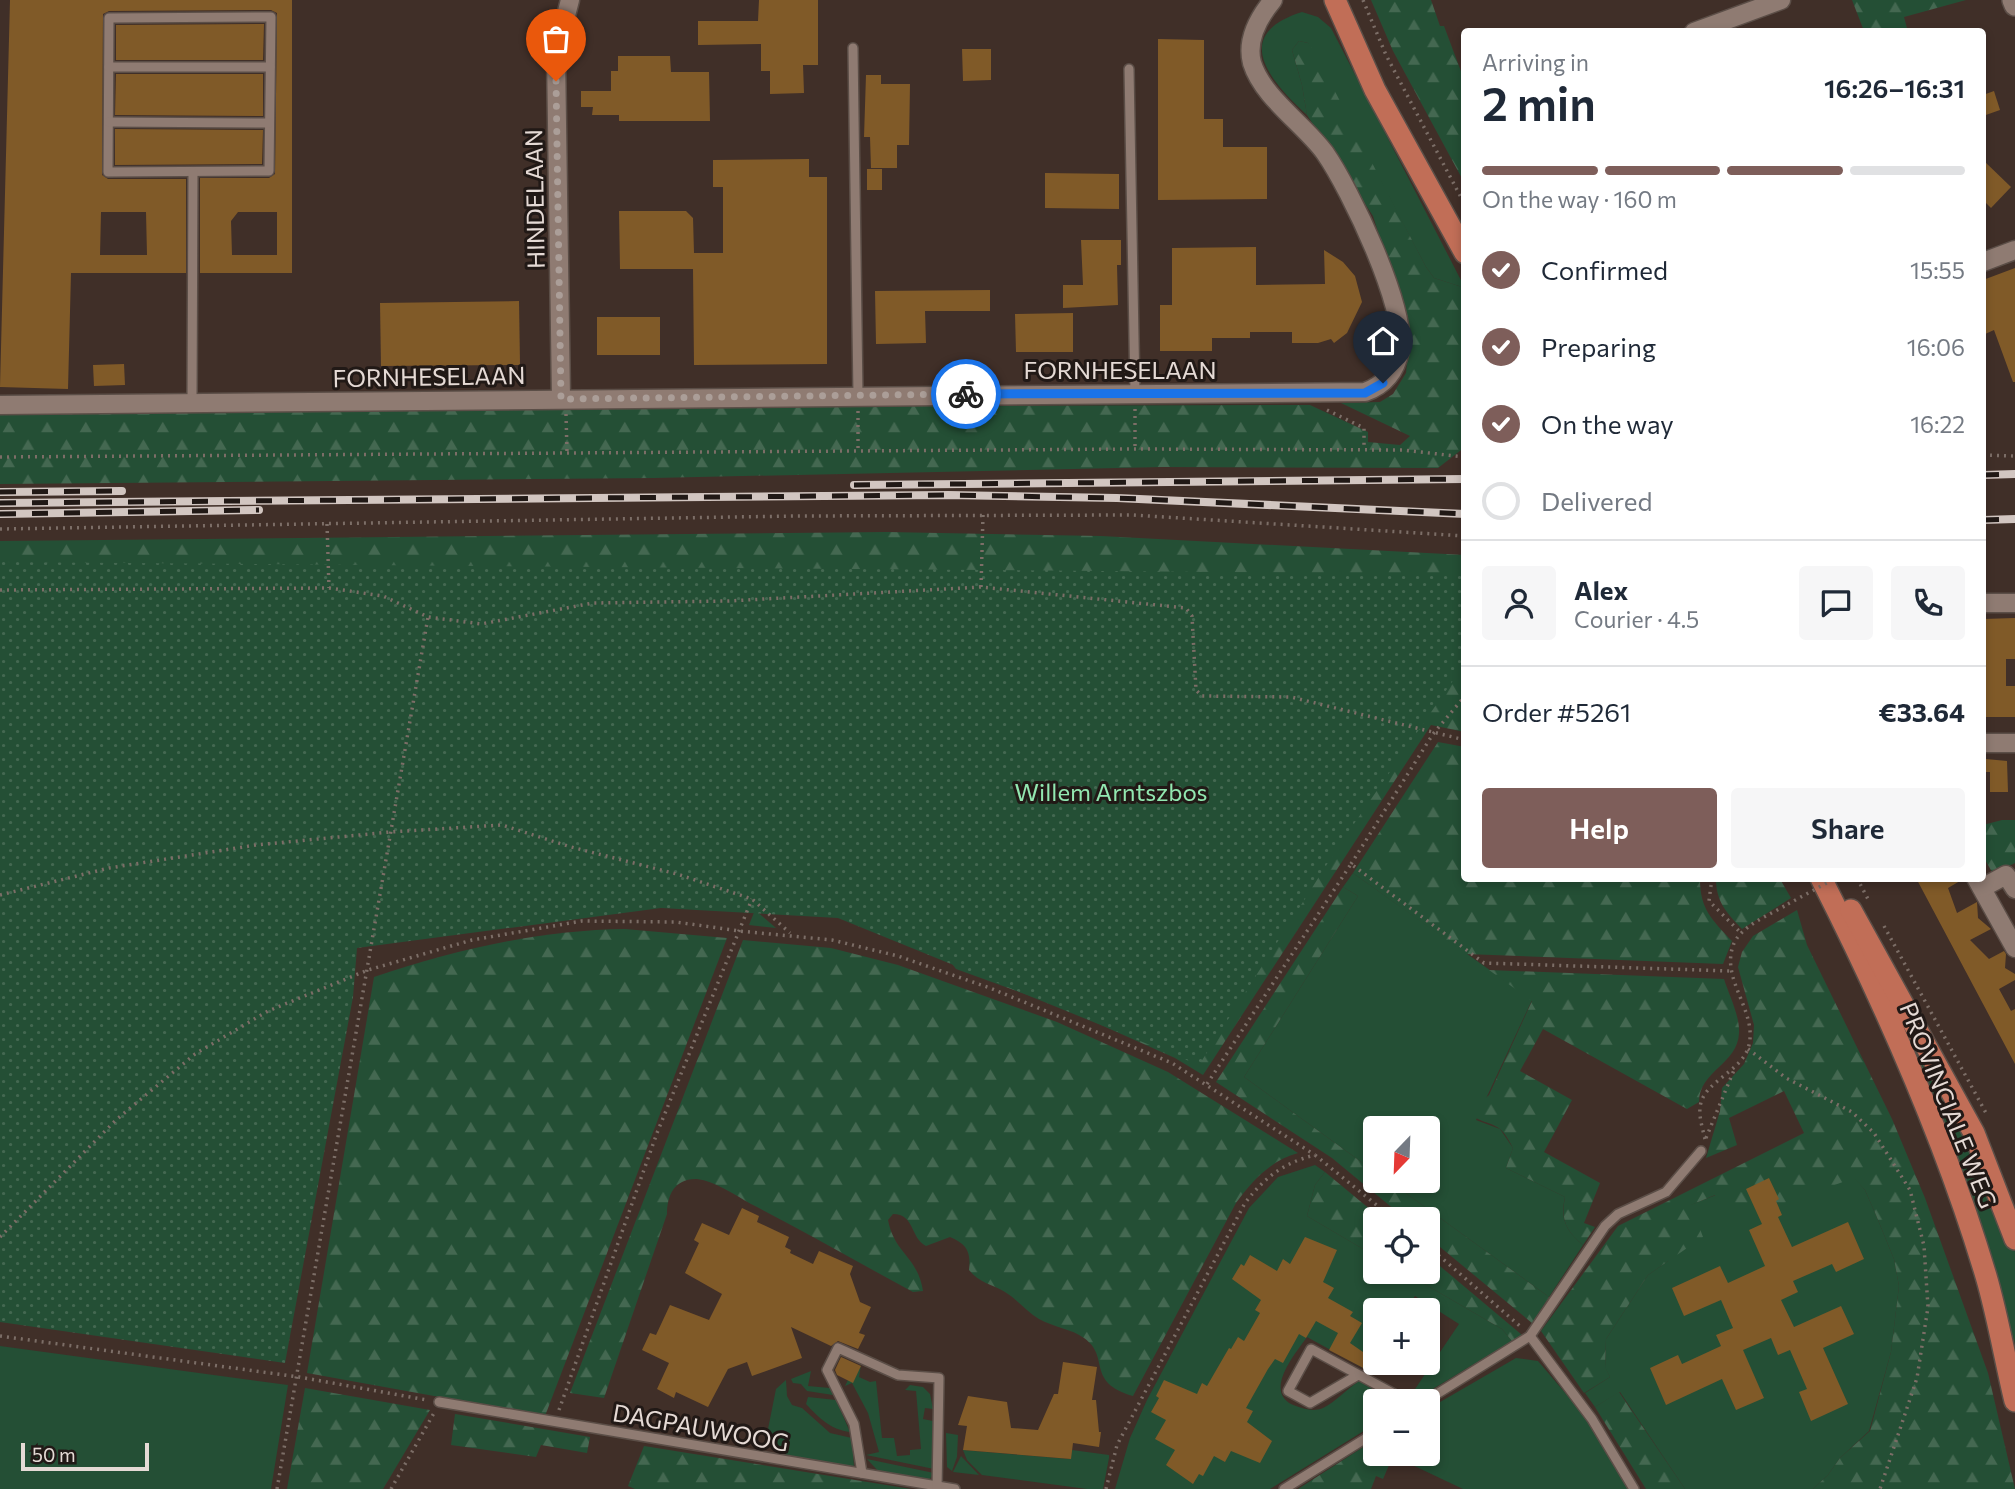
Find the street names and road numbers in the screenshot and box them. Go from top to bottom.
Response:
street label: HINDELAAN [518,129,550,269]
street label: FORNHESELAAN [1023,355,1217,384]
street label: FORNHESELAAN [332,360,526,392]
street label: PROVINCIALE WEG [1894,998,2004,1212]
street label: DAGPAUWOOG [611,1397,791,1457]

